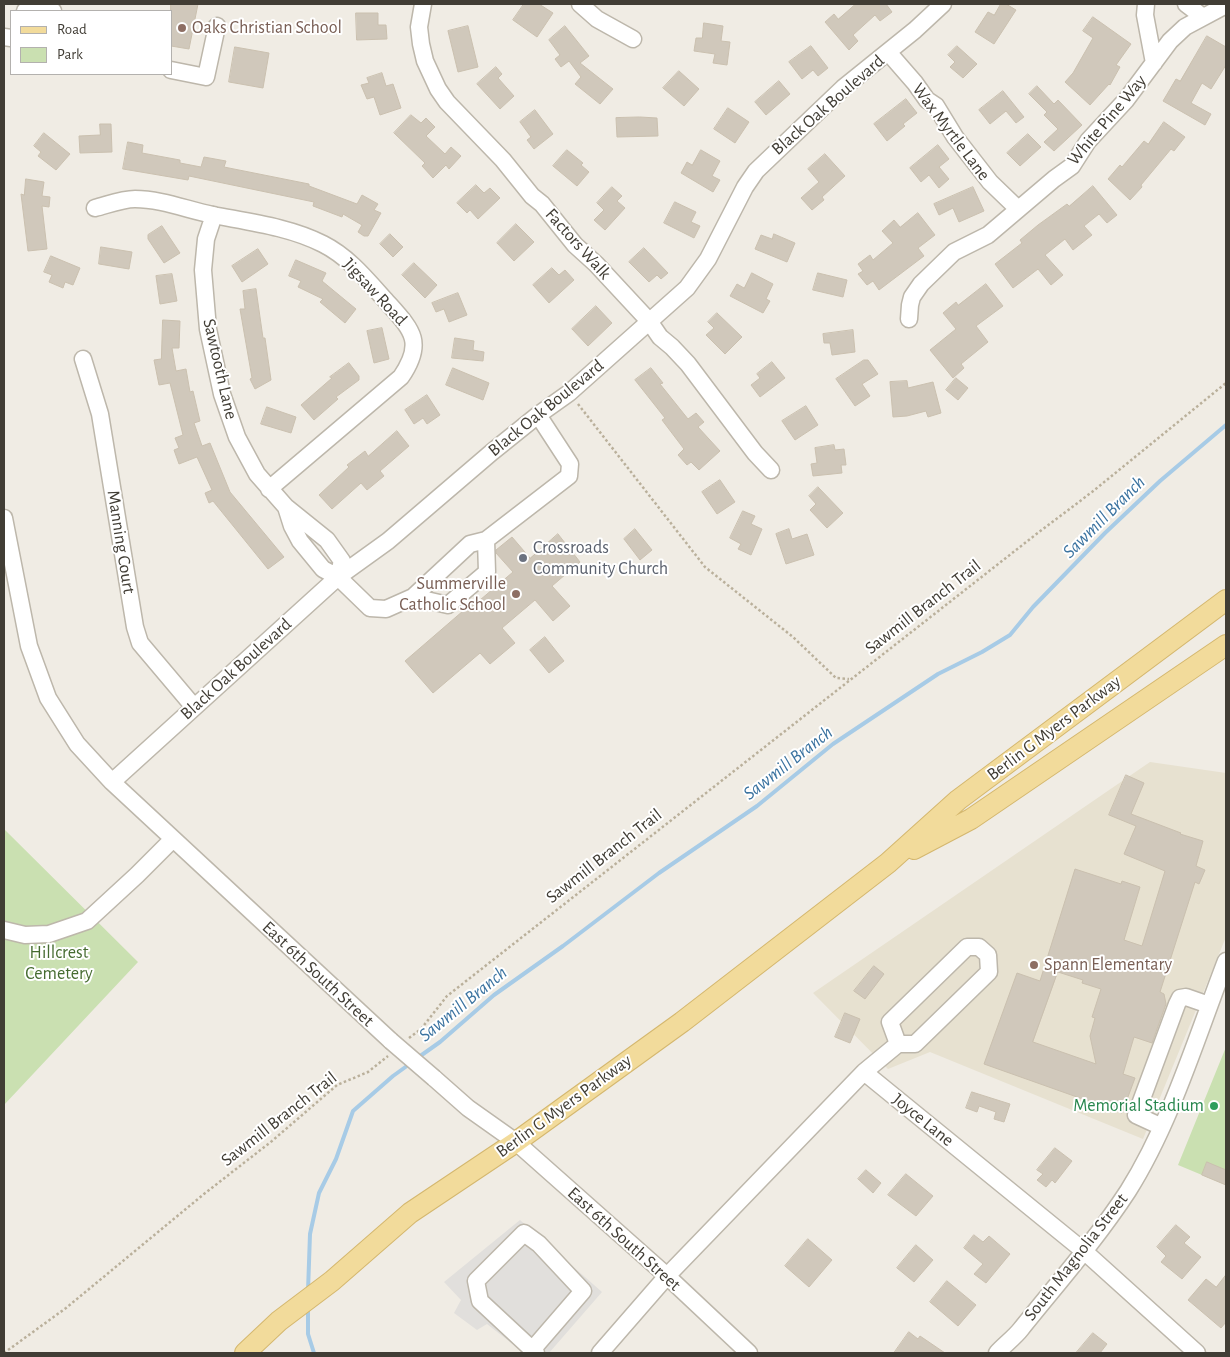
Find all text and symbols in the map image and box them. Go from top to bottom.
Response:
legend [10,10,172,75]
place label: Oaks Christian School [192,17,342,39]
text: Road [57,22,87,37]
marker: Oaks Christian School [176,22,188,34]
text: Park [57,47,83,62]
street label: Black Oak Boulevard [767,50,889,160]
street label: White Pine Way [1063,70,1151,170]
street label: Wax Myrtle Lane [907,79,995,185]
street label: Factors Walk [540,204,616,284]
street label: Jigsaw Road [338,254,412,330]
street label: Sawtooth Lane [198,316,242,422]
street label: Black Oak Boulevard [484,355,608,461]
water label: Sawmill Branch [1058,471,1150,563]
street label: Manning Court [102,489,140,595]
place label: Crossroads Community Church [533,537,668,580]
marker: Crossroads Community Church [517,552,529,564]
street label: Sawmill Branch Trail [861,555,985,659]
place label: Summerville Catholic School [399,573,506,616]
marker: Summerville Catholic School [510,588,522,600]
street label: Black Oak Boulevard [176,613,296,725]
street label: Berlin G Myers Parkway [983,671,1125,785]
water label: Sawmill Branch [739,721,837,805]
street label: Sawmill Branch Trail [542,804,666,908]
street label: East 6th South Street [258,917,378,1031]
park label: Hillcrest Cemetery [25,942,93,984]
place label: Spann Elementary [1044,954,1172,976]
marker: Spann Elementary [1028,959,1040,971]
water label: Sawmill Branch [414,961,512,1047]
street label: Berlin G Myers Parkway [492,1050,636,1162]
street label: Sawmill Branch Trail [217,1067,341,1171]
street label: Joyce Lane [888,1089,958,1151]
place label: Memorial Stadium [1073,1095,1204,1117]
marker: Memorial Stadium [1208,1100,1220,1112]
street label: East 6th South Street [563,1182,685,1296]
street label: South Magnolia Street [1019,1189,1133,1325]

